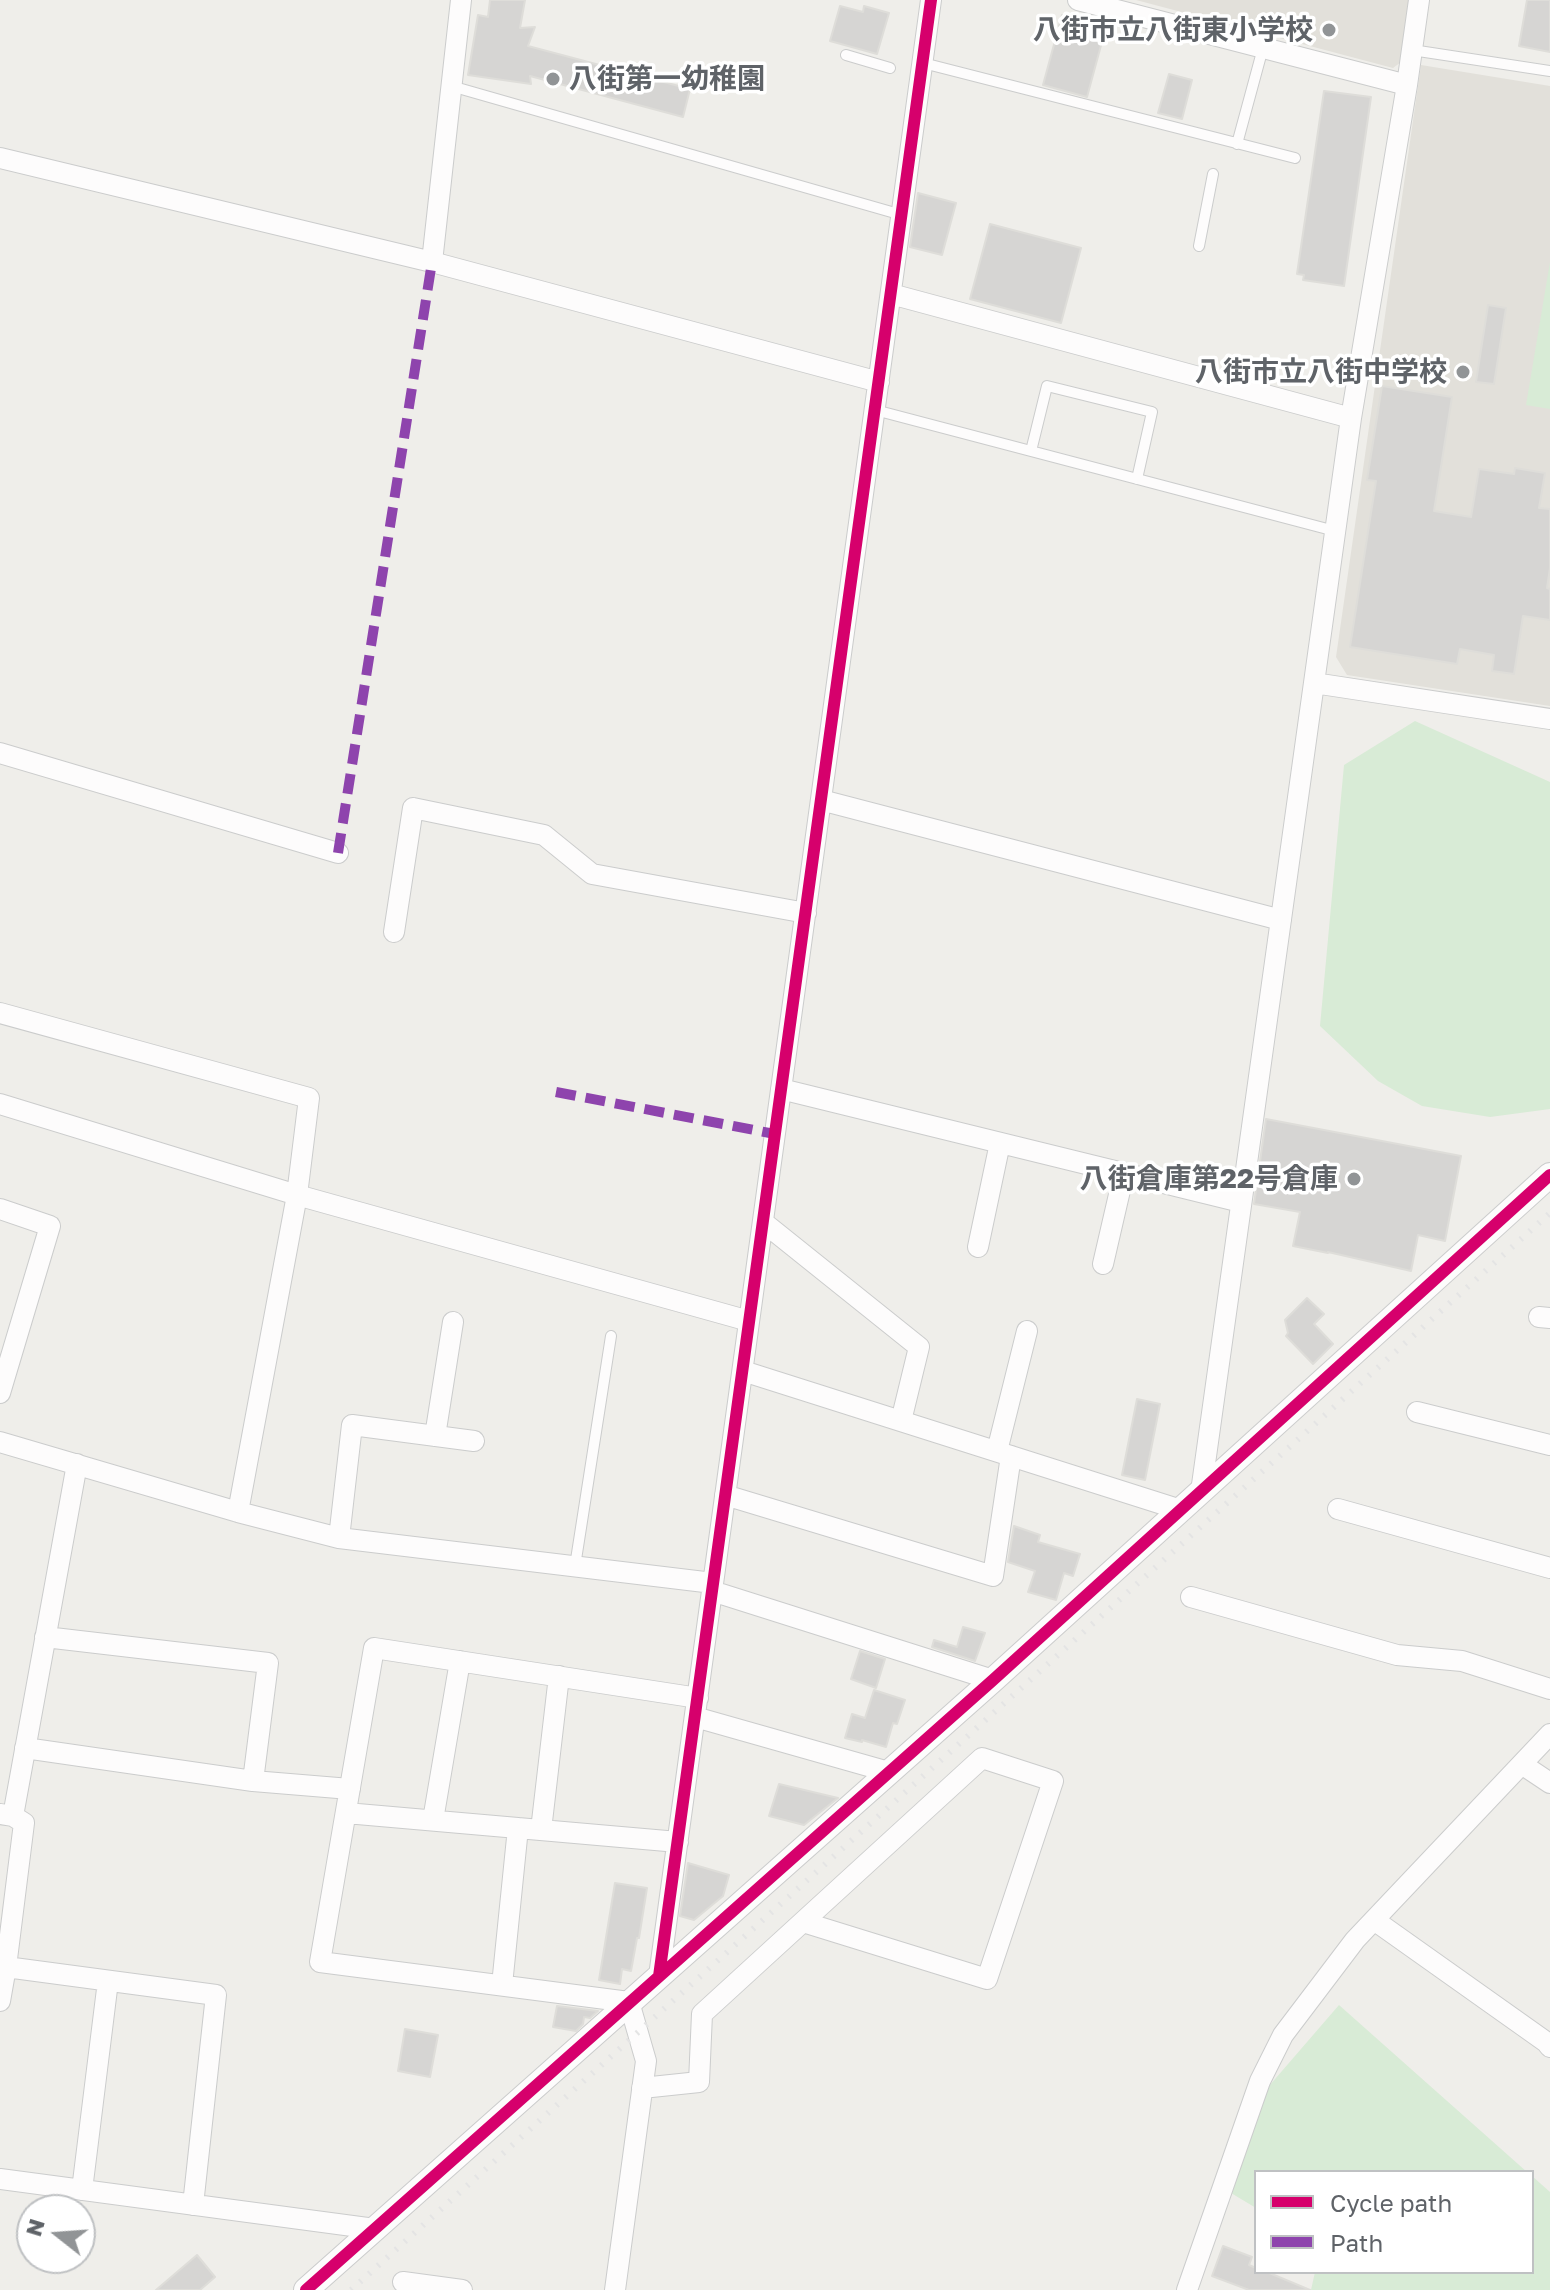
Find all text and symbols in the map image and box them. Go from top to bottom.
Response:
place label: 八街市立八街東小学校 [1033,13,1313,47]
marker: 八街市立八街東小学校 [1320,21,1338,39]
place label: 八街第一幼稚園 [569,62,765,96]
marker: 八街第一幼稚園 [544,70,562,88]
place label: 八街市立八街中学校 [1195,355,1447,389]
marker: 八街市立八街中学校 [1454,363,1472,381]
place label: 八街倉庫第22号倉庫 [1080,1162,1338,1196]
marker: 八街倉庫第22号倉庫 [1345,1170,1363,1188]
legend [1254,2170,1534,2274]
text: Cycle path [1330,2188,1452,2217]
north arrow [16,2194,96,2274]
text: N [19,2215,50,2239]
text: Path [1330,2228,1383,2257]

